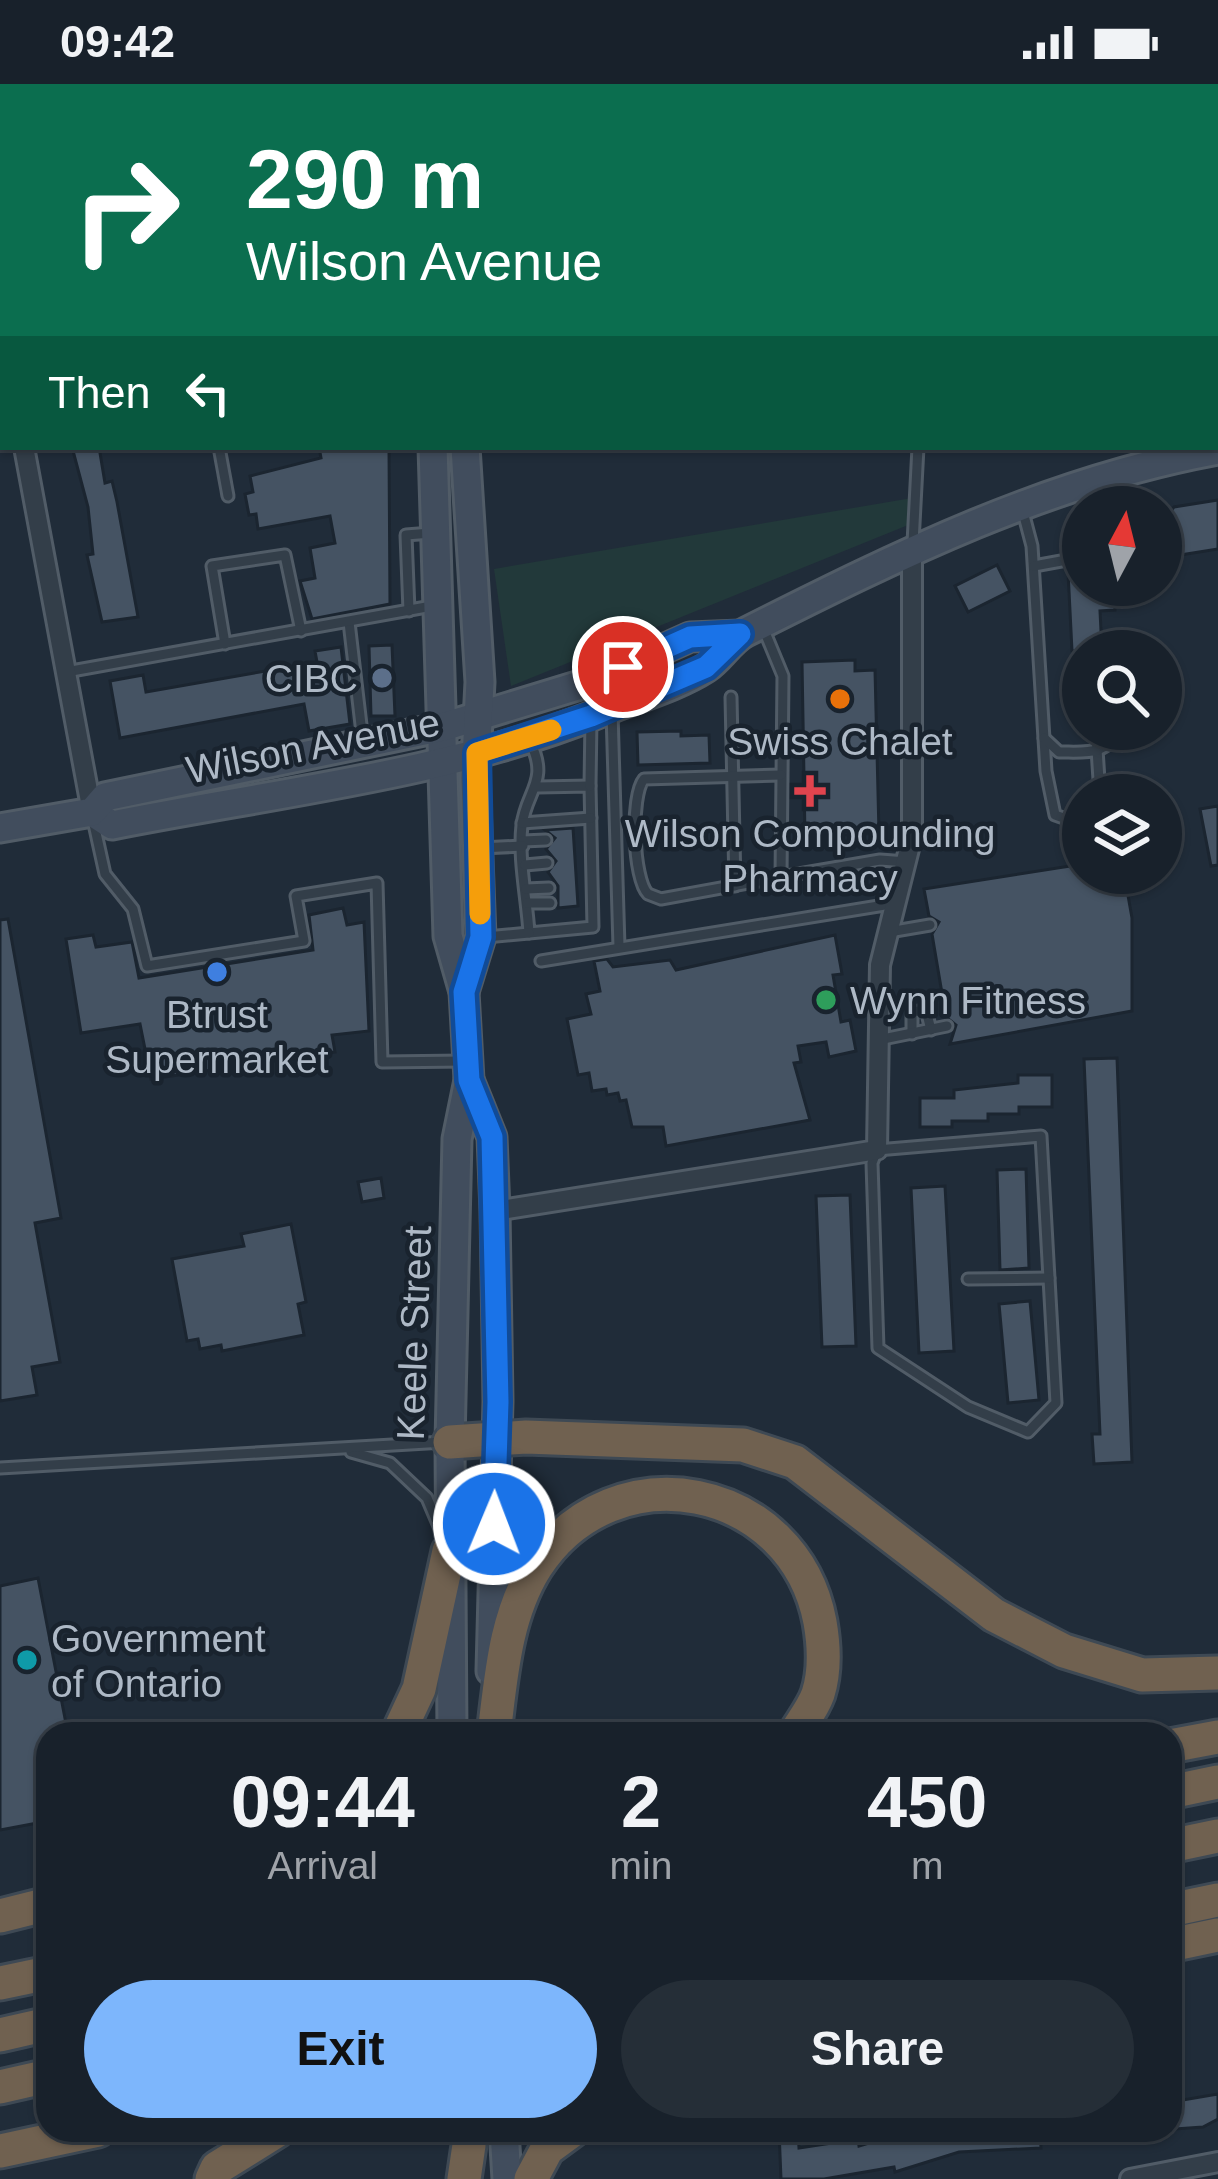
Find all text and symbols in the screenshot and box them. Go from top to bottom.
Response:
text: 09:42 [60,16,175,67]
icon: right [48,132,204,288]
text: 290 m [246,132,484,226]
text: Wilson Avenue [246,231,602,291]
icon: left [175,360,241,426]
text: Then [48,367,151,418]
north arrow [1062,486,1182,606]
map controls [1062,486,1182,894]
pin [572,616,674,718]
button: search [1062,630,1182,750]
icon: arrive [590,634,656,700]
place label: CIBC [265,657,358,700]
marker: CIBC [369,665,395,691]
marker: Swiss Chalet [827,686,853,712]
street label: Wilson Avenue [183,700,443,792]
place label: Swiss Chalet [727,720,953,763]
button: layers [1062,774,1182,894]
marker: Wilson Compounding Pharmacy [797,778,823,804]
place label: Wilson Compounding Pharmacy [625,812,995,900]
marker: Btrust Supermarket [204,959,230,985]
place label: Wynn Fitness [850,979,1086,1022]
marker: Wynn Fitness [813,987,839,1013]
place label: Btrust Supermarket [105,993,329,1081]
street label: Keele Street [389,1225,439,1441]
position arrow [431,1461,557,1587]
place label: Government of Ontario [51,1617,266,1705]
marker: Government of Ontario [14,1647,40,1673]
text: 09:44 [231,1762,415,1842]
text: 2 [621,1762,661,1842]
text: 450 [867,1762,987,1842]
text: Arrival [268,1844,378,1887]
text: min [610,1844,672,1887]
text: m [911,1844,943,1887]
button: Exit [84,1980,597,2118]
button: Share [621,1980,1134,2118]

